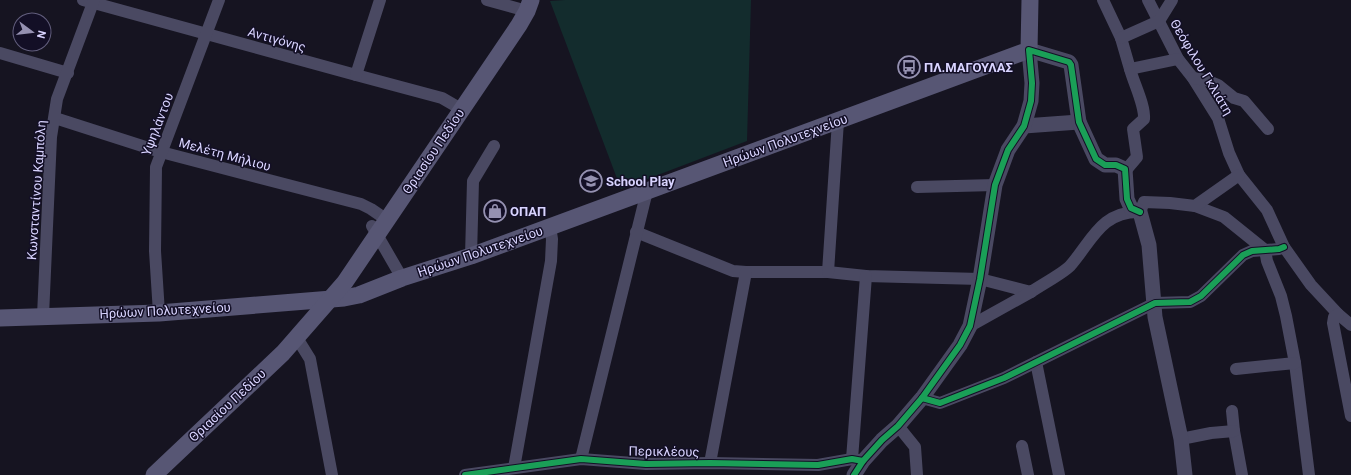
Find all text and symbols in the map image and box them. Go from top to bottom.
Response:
north arrow [12,12,52,52]
street label: Θεόφιλου Γκλιάτη [1167,17,1236,118]
street label: Αντιγόνης [246,24,308,55]
text: N [34,29,48,40]
bus stop icon: ΠΛ.ΜΑΓΟΥΛΑΣ [896,54,922,80]
place label: ΠΛ.ΜΑΓΟΥΛΑΣ [924,60,1013,75]
street label: Υψηλάντου [139,91,176,158]
street label: Θριασίου Πεδίου [399,106,467,197]
street label: Ηρώων Πολυτεχνείου [721,111,849,170]
street label: Κωνσταντίνου Καμπόλη [24,120,49,260]
street label: Μελέτη Μήλιου [177,135,273,174]
school or university icon: School Play [578,168,604,194]
place label: School Play [606,174,675,189]
shop icon: ΟΠΑΠ [482,198,508,224]
place label: ΟΠΑΠ [510,204,546,219]
street label: Ηρώων Πολυτεχνείου [416,223,545,280]
street label: Ηρώων Πολυτεχνείου [99,300,231,321]
street label: Θριασίου Πεδίου [186,366,269,445]
street label: Περικλέους [628,443,700,460]

